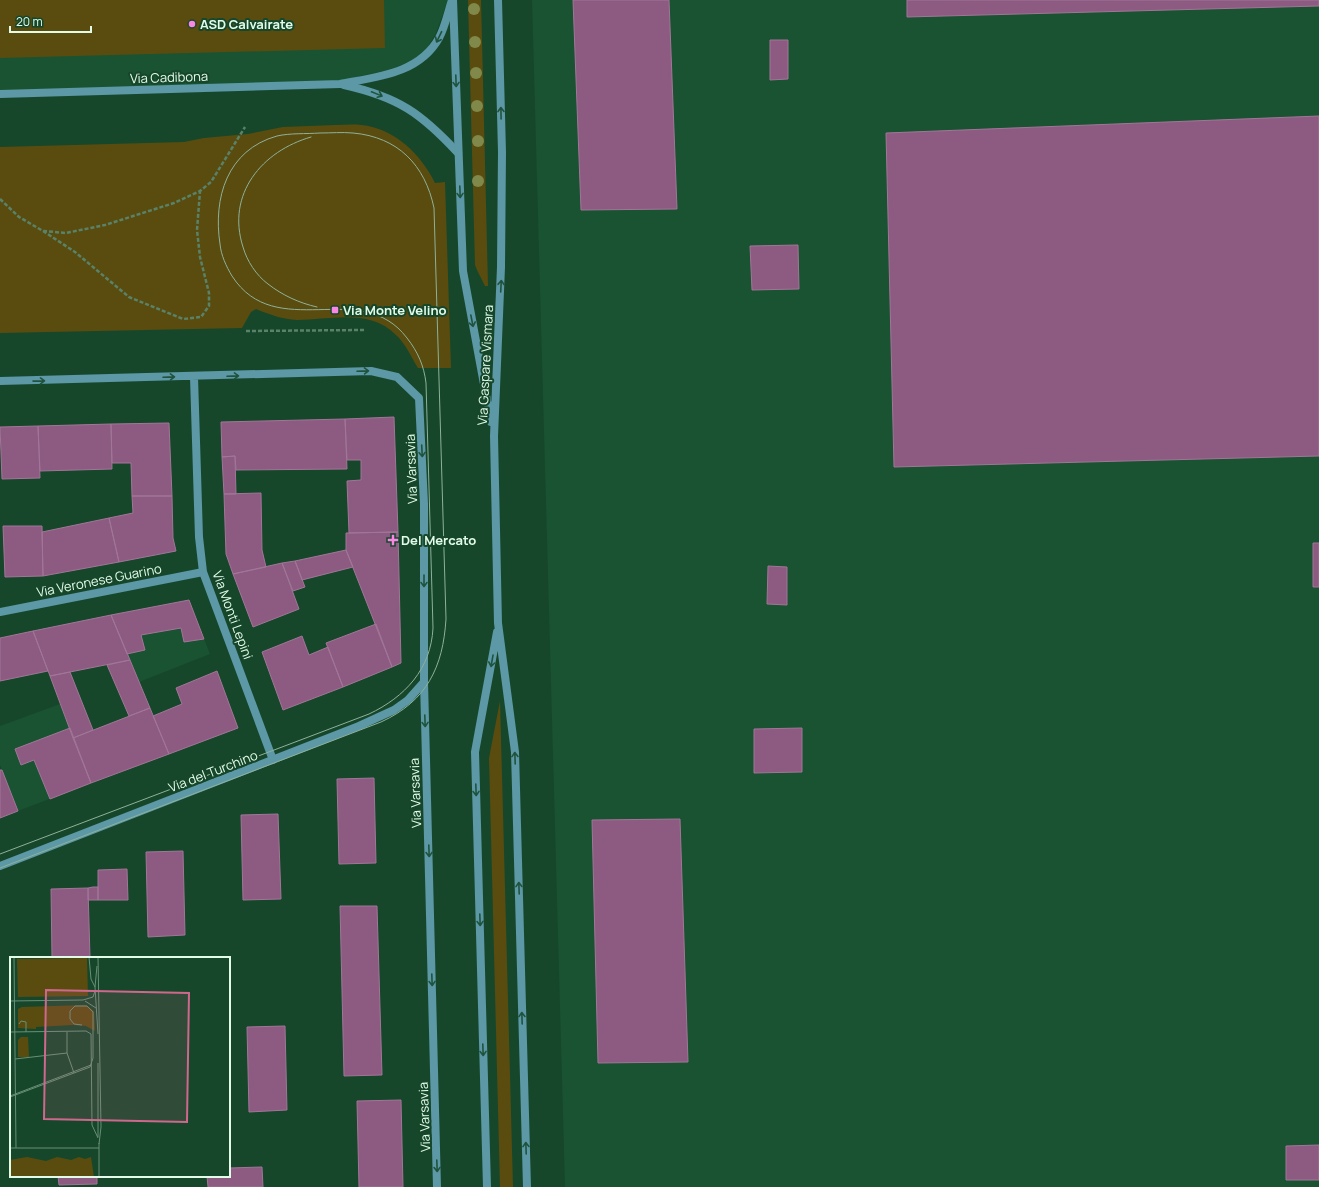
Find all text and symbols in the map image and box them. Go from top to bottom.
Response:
scale bar [10,8,91,34]
text: 20 m [16,13,43,30]
place label: ASD Calvairate [200,15,293,33]
marker: ASD Calvairate [187,19,197,29]
one-way arrow [435,30,442,42]
street label: Via Cadibona [130,67,208,87]
one-way arrow [452,74,460,87]
one-way arrow [371,90,383,98]
one-way arrow [497,107,505,120]
one-way arrow [456,185,463,198]
one-way arrow [497,280,504,293]
place label: Via Monte Velino [343,301,447,319]
street label: Via Gaspare Vismara [473,304,497,426]
marker: Via Monte Velino [330,305,340,315]
one-way arrow [468,314,476,327]
one-way arrow [356,367,369,375]
one-way arrow [226,372,239,379]
one-way arrow [162,374,175,381]
one-way arrow [32,377,45,384]
street label: Via Varsavia [401,434,421,504]
one-way arrow [418,444,426,457]
place label: Del Mercato [401,531,476,549]
marker: Del Mercato [388,535,398,545]
street label: Via Veronese Guarino [35,559,163,601]
street label: Via Monti Lepini [209,568,257,662]
one-way arrow [420,574,428,587]
one-way arrow [487,655,495,668]
one-way arrow [421,714,429,727]
street label: Via del Turchino [166,746,260,796]
one-way arrow [512,752,519,765]
street label: Via Varsavia [405,758,425,828]
one-way arrow [473,783,480,796]
one-way arrow [425,844,432,857]
one-way arrow [515,882,523,895]
one-way arrow [476,913,484,926]
inset map [10,957,230,1177]
one-way arrow [428,973,436,986]
one-way arrow [519,1012,526,1025]
one-way arrow [480,1043,487,1056]
street label: Via Varsavia [414,1082,434,1152]
one-way arrow [522,1142,530,1155]
one-way arrow [433,1159,441,1172]

